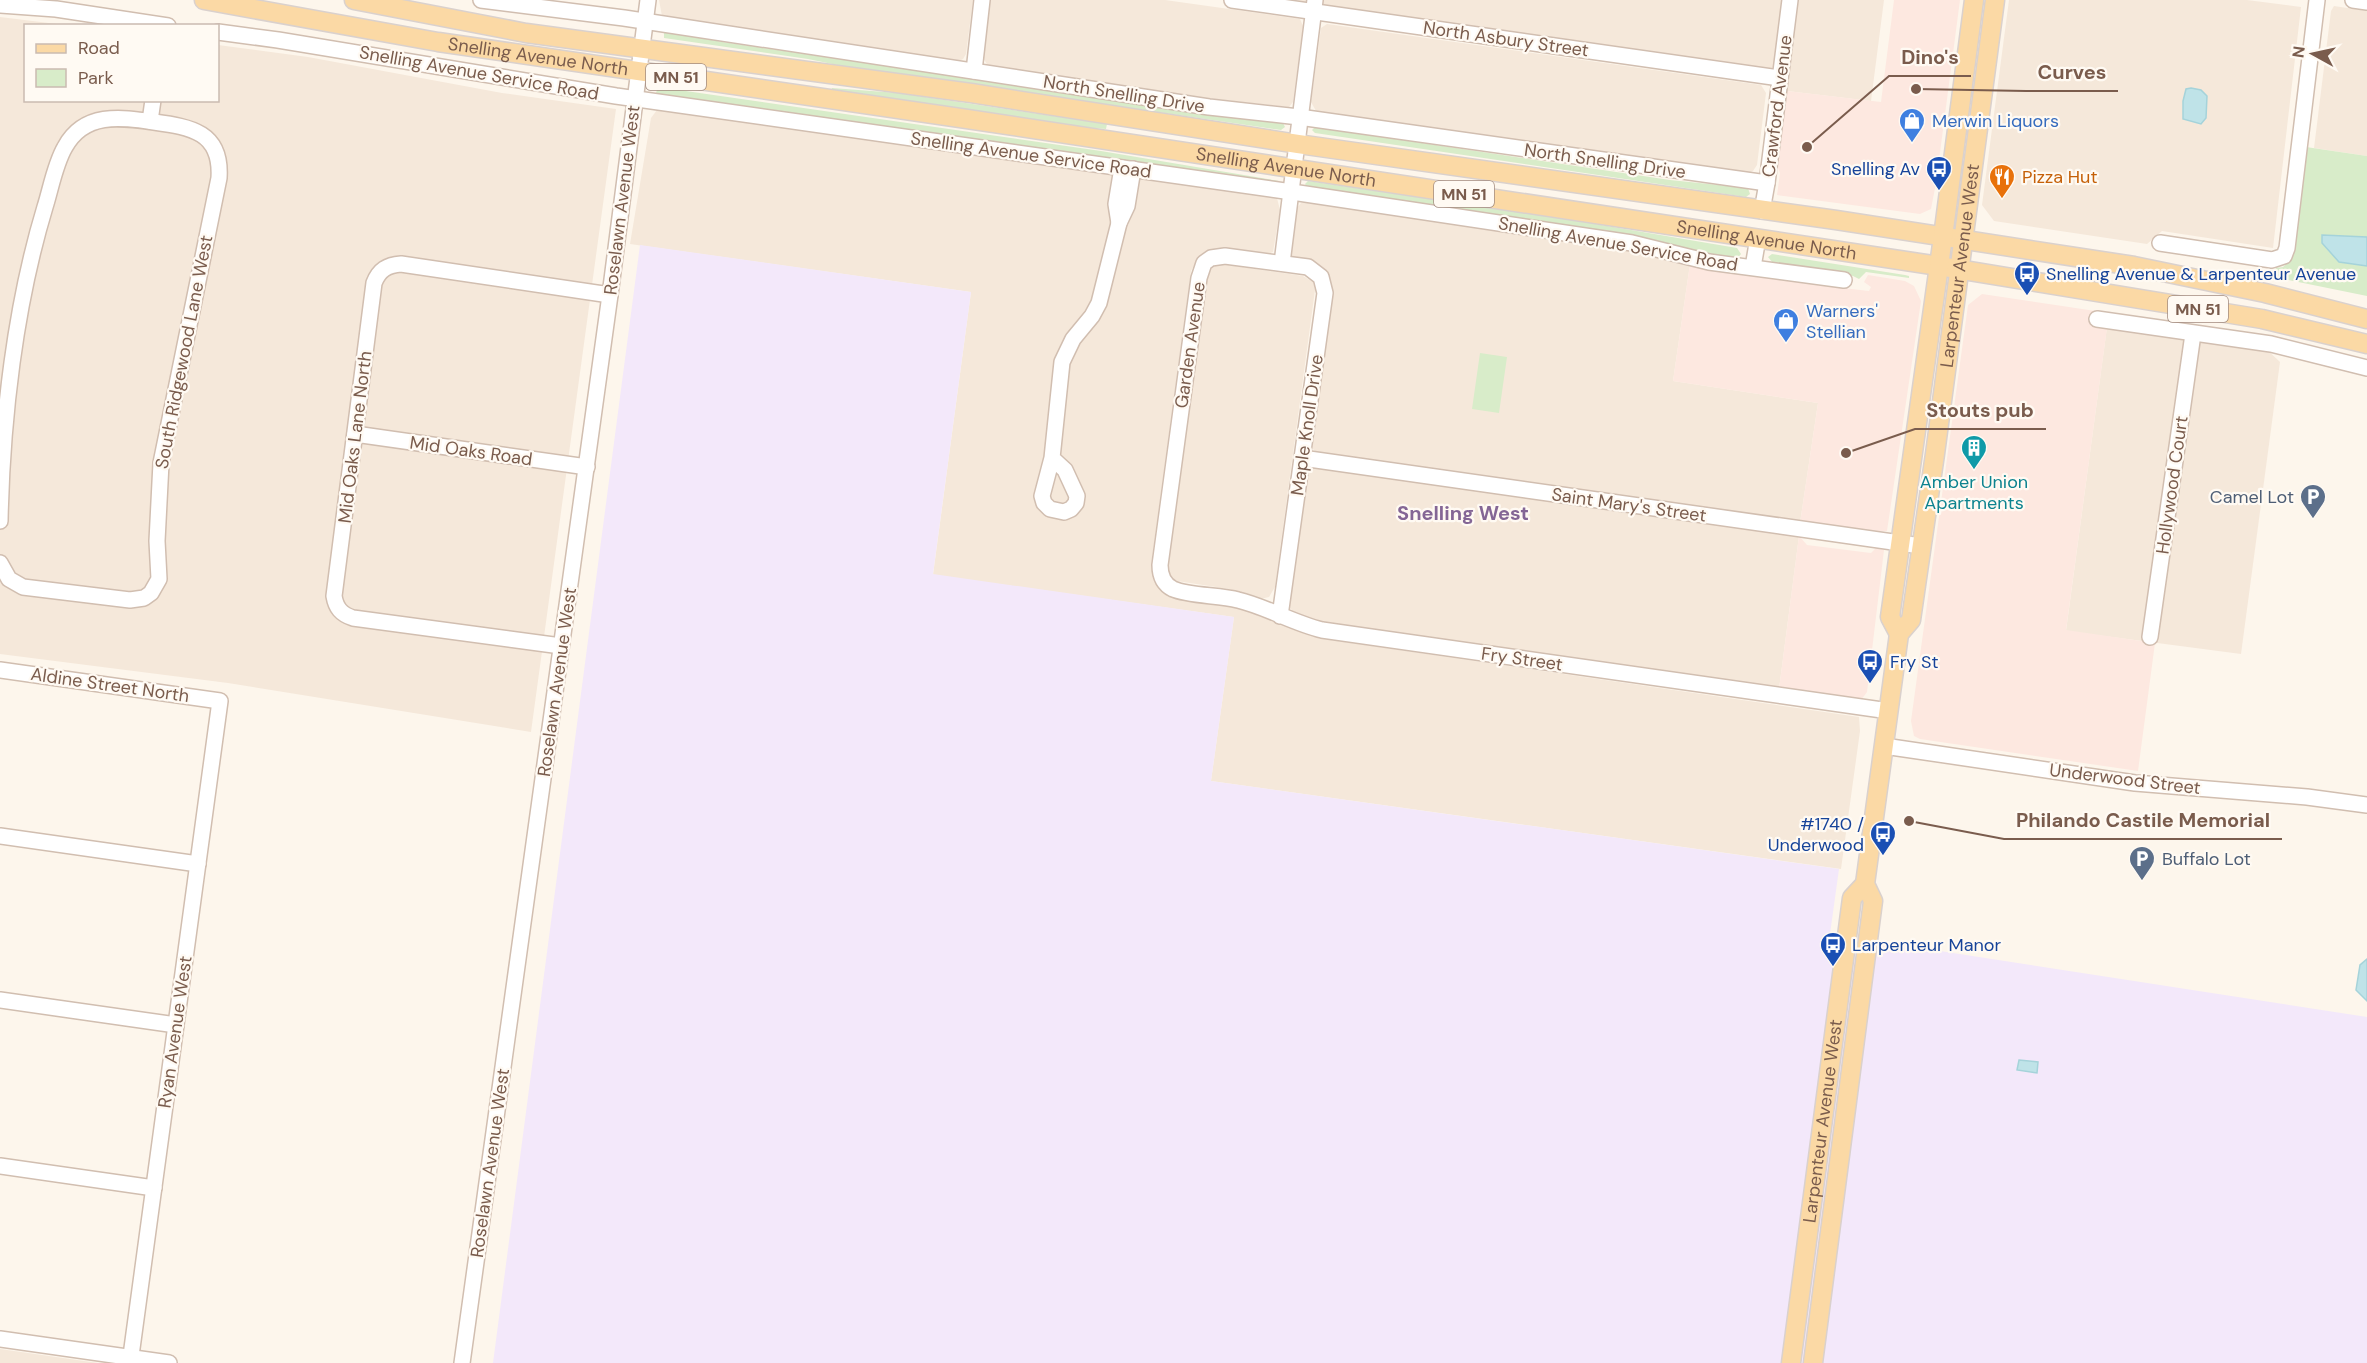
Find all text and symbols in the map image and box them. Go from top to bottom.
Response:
street label: North Asbury Street [1422,15,1590,63]
legend [24,24,219,102]
north arrow [2283,24,2343,84]
street label: Snelling Avenue North [447,32,630,82]
street label: Crawford Avenue [1756,34,1798,178]
text: Road [78,36,120,60]
callout: Dino's [1889,38,1971,76]
street label: Snelling Avenue Service Road [357,40,601,106]
text: Dino's [1901,44,1959,70]
text: N [2287,45,2310,59]
callout: Curves [2026,53,2118,91]
text: Curves [2038,59,2106,85]
road number: MN 51 [646,64,706,90]
text: Park [78,66,114,90]
street label: North Snelling Drive [1042,69,1206,119]
street label: Roselawn Avenue West [598,104,646,296]
shop icon: Merwin Liquors [1897,106,1927,144]
place label: Merwin Liquors [1932,109,2059,133]
street label: Snelling Avenue Service Road [909,126,1153,184]
street label: North Snelling Drive [1523,138,1687,184]
street label: Snelling Avenue North [1194,142,1378,193]
bus stop icon: Snelling Av [1924,154,1954,192]
place label: Snelling Av [1831,157,1921,181]
restaurant icon: Pizza Hut [1987,162,2017,200]
street label: Larpenteur Avenue West [1935,163,1985,369]
place label: Pizza Hut [2022,165,2097,189]
road number: MN 51 [1434,181,1494,207]
street label: Snelling Avenue Service Road [1496,211,1740,277]
street label: Snelling Avenue North [1675,214,1858,265]
street label: South Ridgewood Lane West [150,233,218,471]
bus stop icon: Snelling Avenue & Larpenteur Avenue [2012,259,2042,297]
place label: Snelling Avenue & Larpenteur Avenue [2046,262,2356,286]
street label: Garden Avenue [1169,280,1211,410]
road number: MN 51 [2168,296,2228,322]
place label: Warners' Stellian [1806,299,1878,344]
shop icon: Warners' Stellian [1771,306,1801,344]
street label: Mid Oaks Lane North [333,349,377,525]
street label: Maple Knoll Drive [1285,353,1329,497]
callout: Stouts pub [1915,391,2046,429]
text: Stouts pub [1926,397,2034,423]
street label: Hollywood Court [2150,414,2194,556]
street label: Mid Oaks Road [408,431,534,471]
building icon: Amber Union Apartments [1959,433,1989,471]
place label: Amber Union Apartments [1920,470,2028,515]
street label: Saint Mary's Street [1550,482,1708,528]
parking icon: Camel Lot [2298,482,2328,520]
place label: Camel Lot [2210,485,2294,509]
district label: Snelling West [1397,500,1529,526]
street label: Roselawn Avenue West [532,586,582,778]
street label: Fry Street [1480,641,1564,677]
bus stop icon: Fry St [1855,647,1885,685]
place label: Fry St [1890,650,1939,674]
street label: Aldine Street North [29,662,191,708]
street label: Underwood Street [2048,758,2202,800]
callout: Philando Castile Memorial [2004,801,2282,839]
text: Philando Castile Memorial [2016,807,2270,833]
place label: #1740 / Underwood [1768,812,1864,857]
bus stop icon: #1740 / Underwood [1868,819,1898,857]
parking icon: Buffalo Lot [2127,844,2157,882]
place label: Buffalo Lot [2162,847,2251,871]
bus stop icon: Larpenteur Manor [1818,930,1848,968]
place label: Larpenteur Manor [1852,933,2001,957]
street label: Ryan Avenue West [152,954,198,1110]
street label: Larpenteur Avenue West [1797,1018,1848,1224]
street label: Roselawn Avenue West [465,1067,515,1259]

